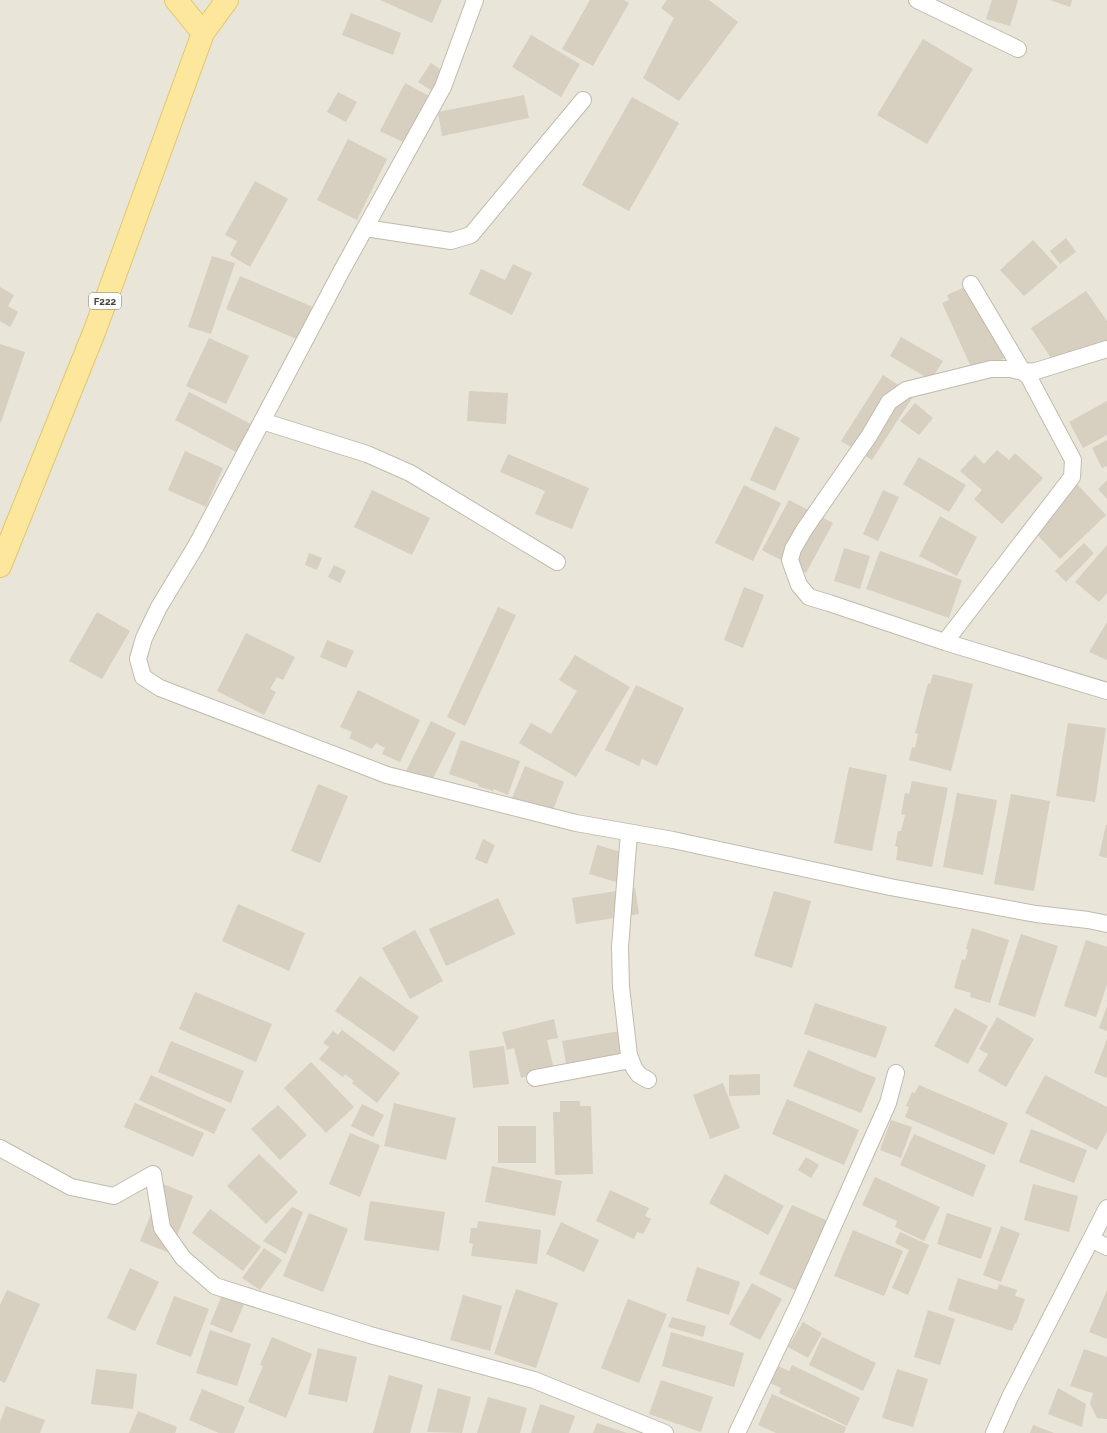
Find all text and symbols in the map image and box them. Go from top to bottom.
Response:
road number: F222 [89,293,121,309]

